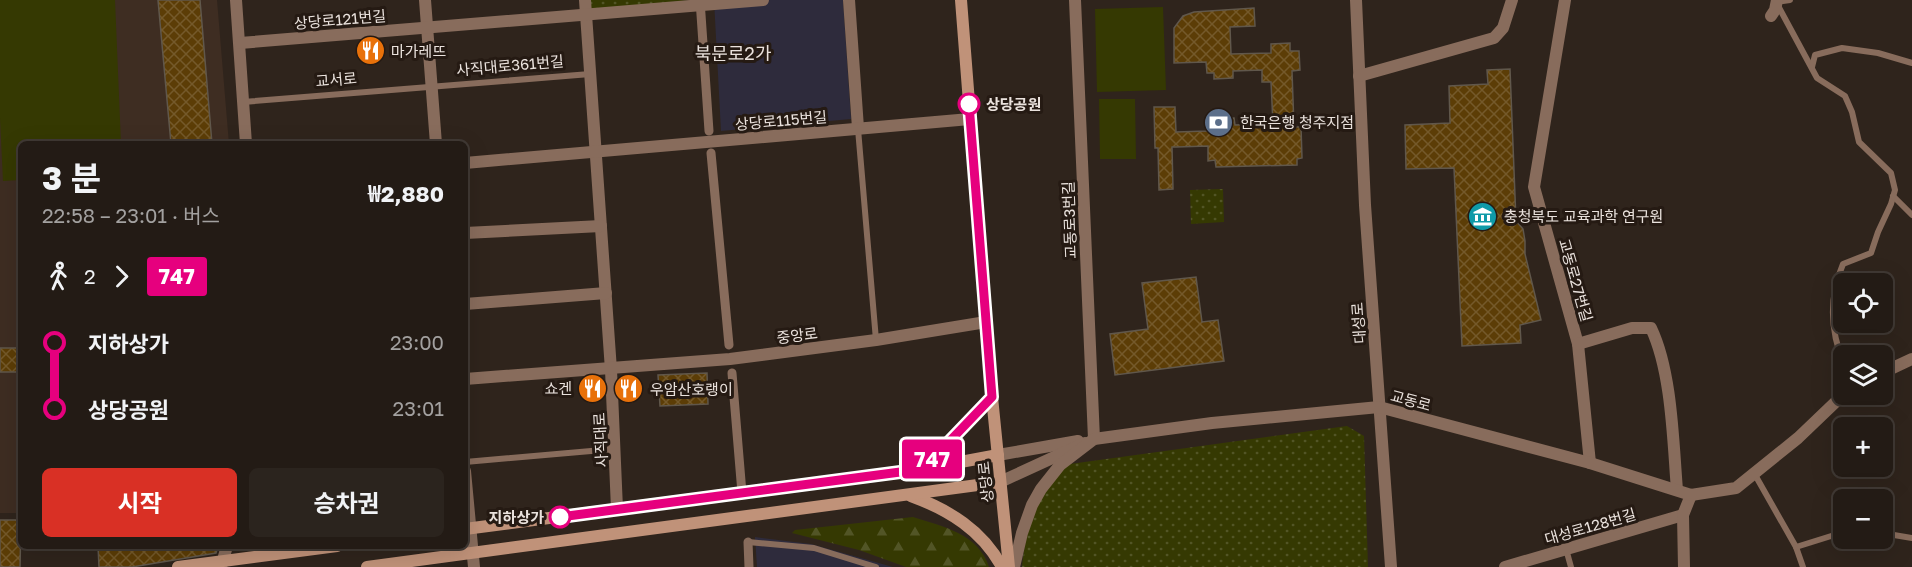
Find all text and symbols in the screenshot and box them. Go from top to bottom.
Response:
street label: 상당로121번길 [293,6,387,32]
restaurant icon: 마가레뜨 [354,35,386,67]
place label: 마가레뜨 [391,42,446,60]
district label: 북문로2가 [695,42,772,64]
street label: 사직대로361번길 [455,51,565,79]
street label: 교서로 [315,68,357,90]
marker: 상당공원 [958,93,980,115]
place label: 상당공원 [986,95,1041,113]
bank icon: 한국은행 청주지점 [1203,106,1235,138]
street label: 상당로115번길 [734,107,828,133]
place label: 한국은행 청주지점 [1240,113,1354,131]
text: 3 분 [42,158,101,197]
text: ₩2,880 [368,180,444,207]
street label: 교동로3번길 [1059,181,1079,259]
museum icon: 충청북도 교육과학 연구원 [1467,200,1499,232]
text: 22:58 – 23:01 · 버스 [42,203,220,227]
place label: 충청북도 교육과학 연구원 [1504,207,1663,225]
street label: 교동로27번길 [1556,236,1596,324]
icon: walk [42,260,75,293]
icon: forward [105,260,138,293]
text: 747 [159,263,195,289]
text: 2 [84,264,96,288]
map controls [1833,273,1893,549]
button: locate [1833,273,1893,333]
street label: 대성로 [1348,302,1368,344]
street label: 중앙로 [775,324,819,346]
text: 지하상가 [88,330,169,357]
text: 23:00 [390,330,444,354]
button: layers [1833,345,1893,405]
restaurant icon: 쇼겐 [577,372,609,404]
restaurant icon: 우암산호랭이 [613,373,645,405]
place label: 쇼겐 [544,379,572,397]
place label: 우암산호랭이 [650,380,733,398]
street label: 교동로 [1389,386,1433,414]
text: 상당공원 [88,396,169,423]
text: 23:01 [393,396,444,420]
street label: 사직대로 [590,412,610,468]
button: + [1833,417,1893,477]
line badge: 747 [898,440,966,478]
text: 747 [914,446,950,472]
street label: 상당로 [974,460,996,504]
button: 시작 [42,468,237,537]
button: 승차권 [249,468,444,537]
button: − [1833,489,1893,549]
street label: 대성로128번길 [1542,504,1638,548]
marker: 지하상가 [549,506,571,528]
place label: 지하상가 [489,508,544,526]

